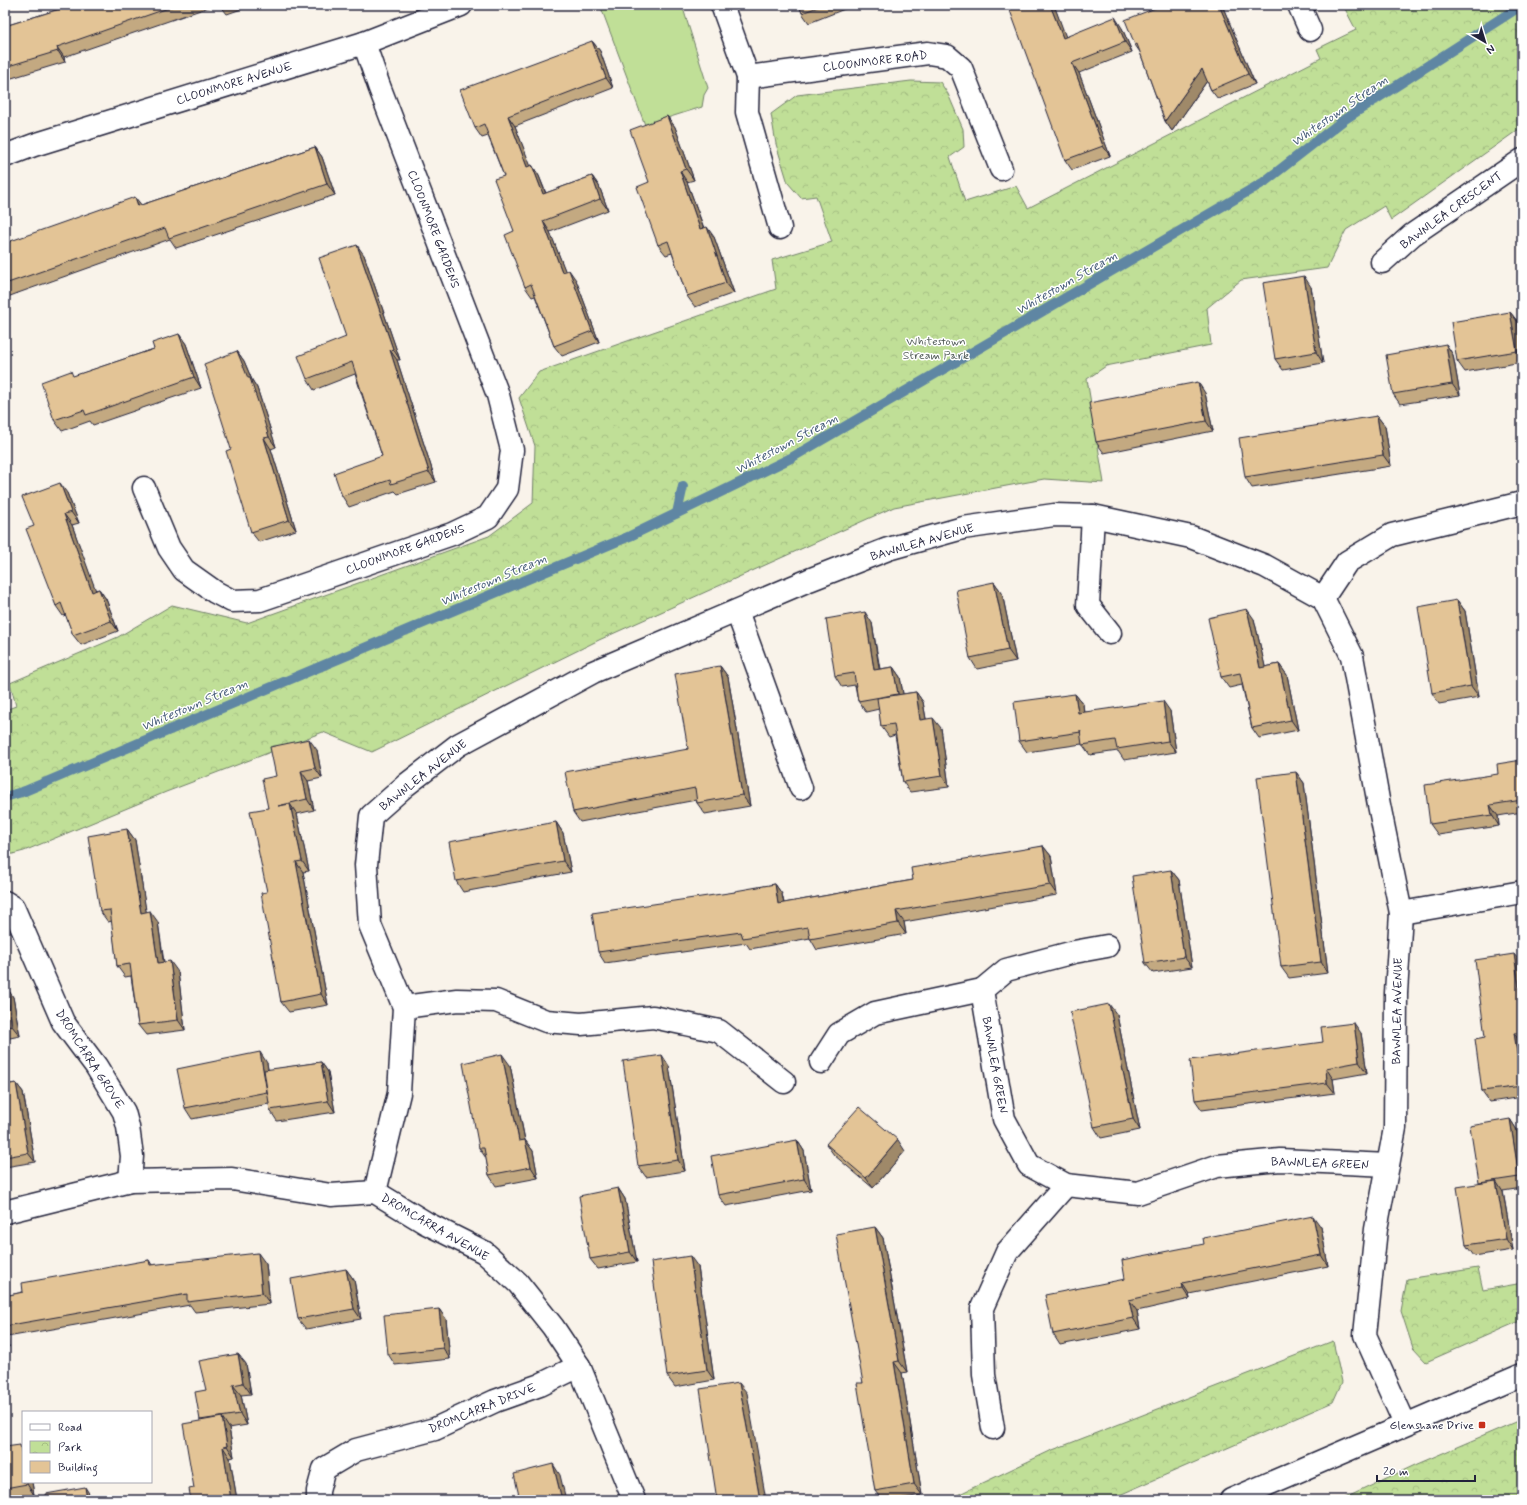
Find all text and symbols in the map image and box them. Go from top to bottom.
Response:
north arrow [1465,22,1505,62]
text: N [1483,41,1498,57]
street label: CLOONMORE ROAD [822,48,928,76]
street label: CLOONMORE AVENUE [174,59,295,109]
water label: Whitestown Stream [1288,72,1392,151]
street label: CLOONMORE GARDENS [403,168,463,291]
street label: BAWNLEA CRESCENT [1397,168,1506,253]
water label: Whitestown Stream [1013,247,1120,319]
park label: Whitestown Stream Park [903,334,969,364]
water label: Whitestown Stream [732,410,841,479]
street label: CLOONMORE GARDENS [344,521,467,579]
street label: BAWNLEA AVENUE [869,521,976,565]
water label: Whitestown Stream [438,550,549,611]
water label: Whitestown Stream [139,675,250,736]
street label: BAWNLEA AVENUE [377,737,471,815]
street label: BAWNLEA AVENUE [1389,957,1407,1065]
street label: DROMCARRA GROVE [51,1007,128,1113]
street label: BAWNLEA GREEN [978,1016,1010,1115]
street label: BAWNLEA GREEN [1271,1154,1369,1174]
street label: DROMCARRA AVENUE [378,1190,491,1265]
street label: DROMCARRA DRIVE [427,1380,539,1438]
legend [22,1411,152,1483]
place label: Glenshane Drive [1390,1418,1474,1434]
text: Road [58,1420,82,1436]
marker: Glenshane Drive [1477,1420,1487,1430]
text: Park [58,1440,82,1456]
scale bar [1377,1457,1475,1483]
text: Building [58,1460,98,1477]
text: 20 m [1383,1464,1409,1480]

